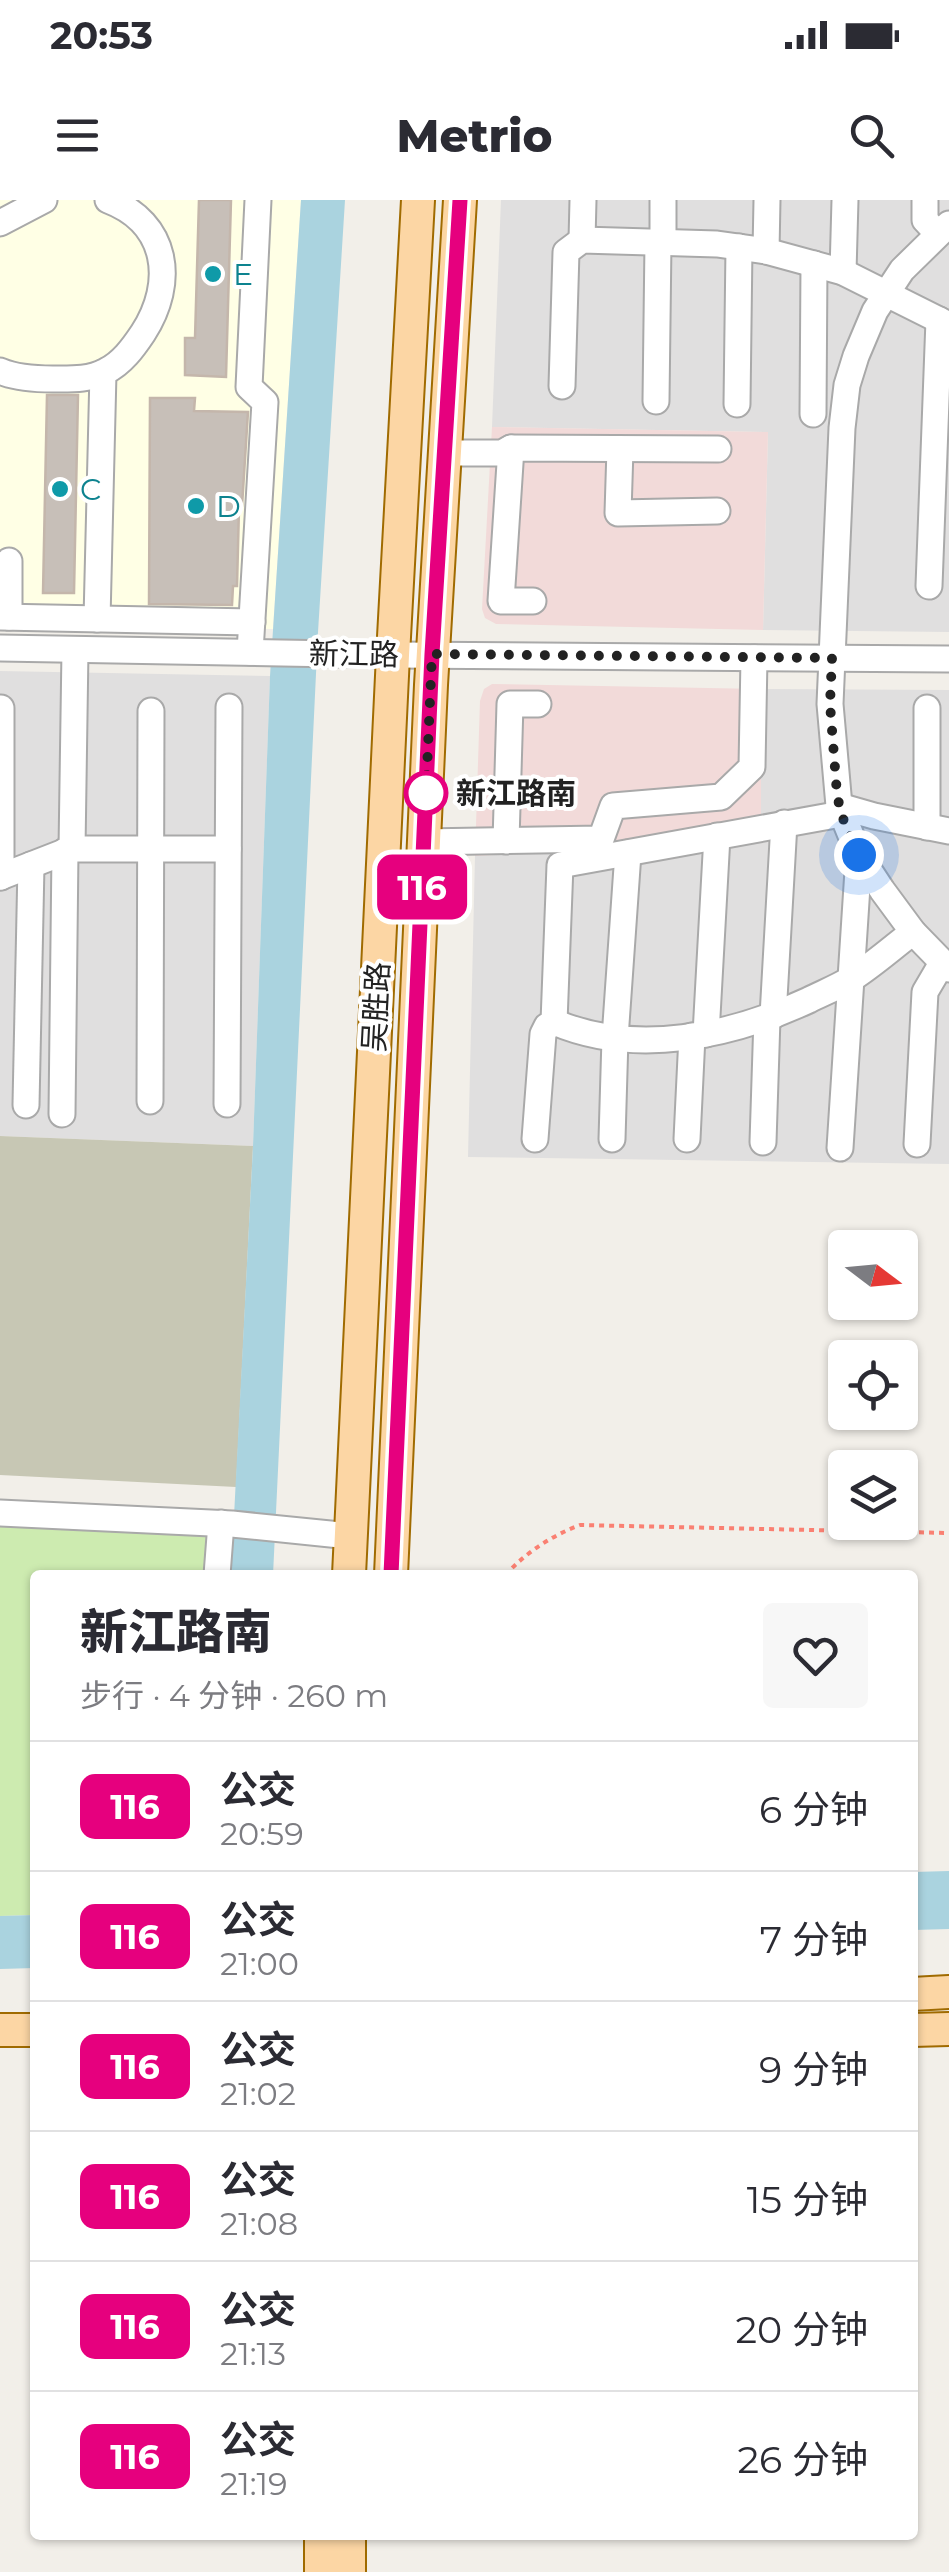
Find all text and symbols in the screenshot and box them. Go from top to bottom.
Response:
text: 20:53 [50,12,153,59]
icon: menu [50,108,105,163]
text: Metrio [397,108,552,163]
icon: search [844,108,899,163]
place label: E [233,256,253,293]
marker: E [202,263,224,285]
place label: C [80,471,101,508]
marker: C [49,478,71,500]
place label: D [216,488,241,525]
marker: D [185,495,207,517]
street label: 新江路 [309,635,399,673]
marker: 新江路南 [405,772,447,814]
place label: 新江路南 [456,775,576,812]
your location [834,830,884,880]
line badge: 116 [364,854,480,920]
text: 116 [397,866,447,909]
street label: 吴胜路 [355,961,397,1053]
north arrow [828,1230,918,1320]
map controls [828,1230,918,1540]
button: locate [828,1340,918,1430]
button: layers [828,1450,918,1540]
text: 新江路南 [80,1603,272,1661]
button: heart [763,1603,868,1708]
text: 步行 · 4 分钟 · 260 m [80,1676,388,1715]
text: 公交 [220,1766,296,1813]
text: 116 [110,1785,160,1828]
text: 6 分钟 [759,1786,868,1833]
text: 20:59 [220,1814,304,1853]
text: 公交 [220,1896,296,1943]
text: 116 [110,1915,160,1958]
text: 7 分钟 [760,1916,868,1963]
text: 21:00 [220,1944,299,1983]
text: 公交 [220,2026,296,2073]
text: 116 [110,2045,160,2088]
text: 9 分钟 [759,2046,868,2093]
text: 21:02 [220,2074,296,2113]
text: 公交 [220,2156,296,2203]
text: 116 [110,2175,160,2218]
text: 15 分钟 [747,2176,868,2223]
text: 21:08 [220,2204,298,2243]
text: 公交 [220,2286,296,2333]
text: 116 [110,2305,160,2348]
text: 20 分钟 [735,2306,868,2353]
text: 21:13 [220,2334,286,2373]
text: 公交 [220,2416,296,2463]
text: 116 [110,2435,160,2478]
text: 26 分钟 [737,2436,868,2483]
text: 21:19 [220,2464,288,2503]

